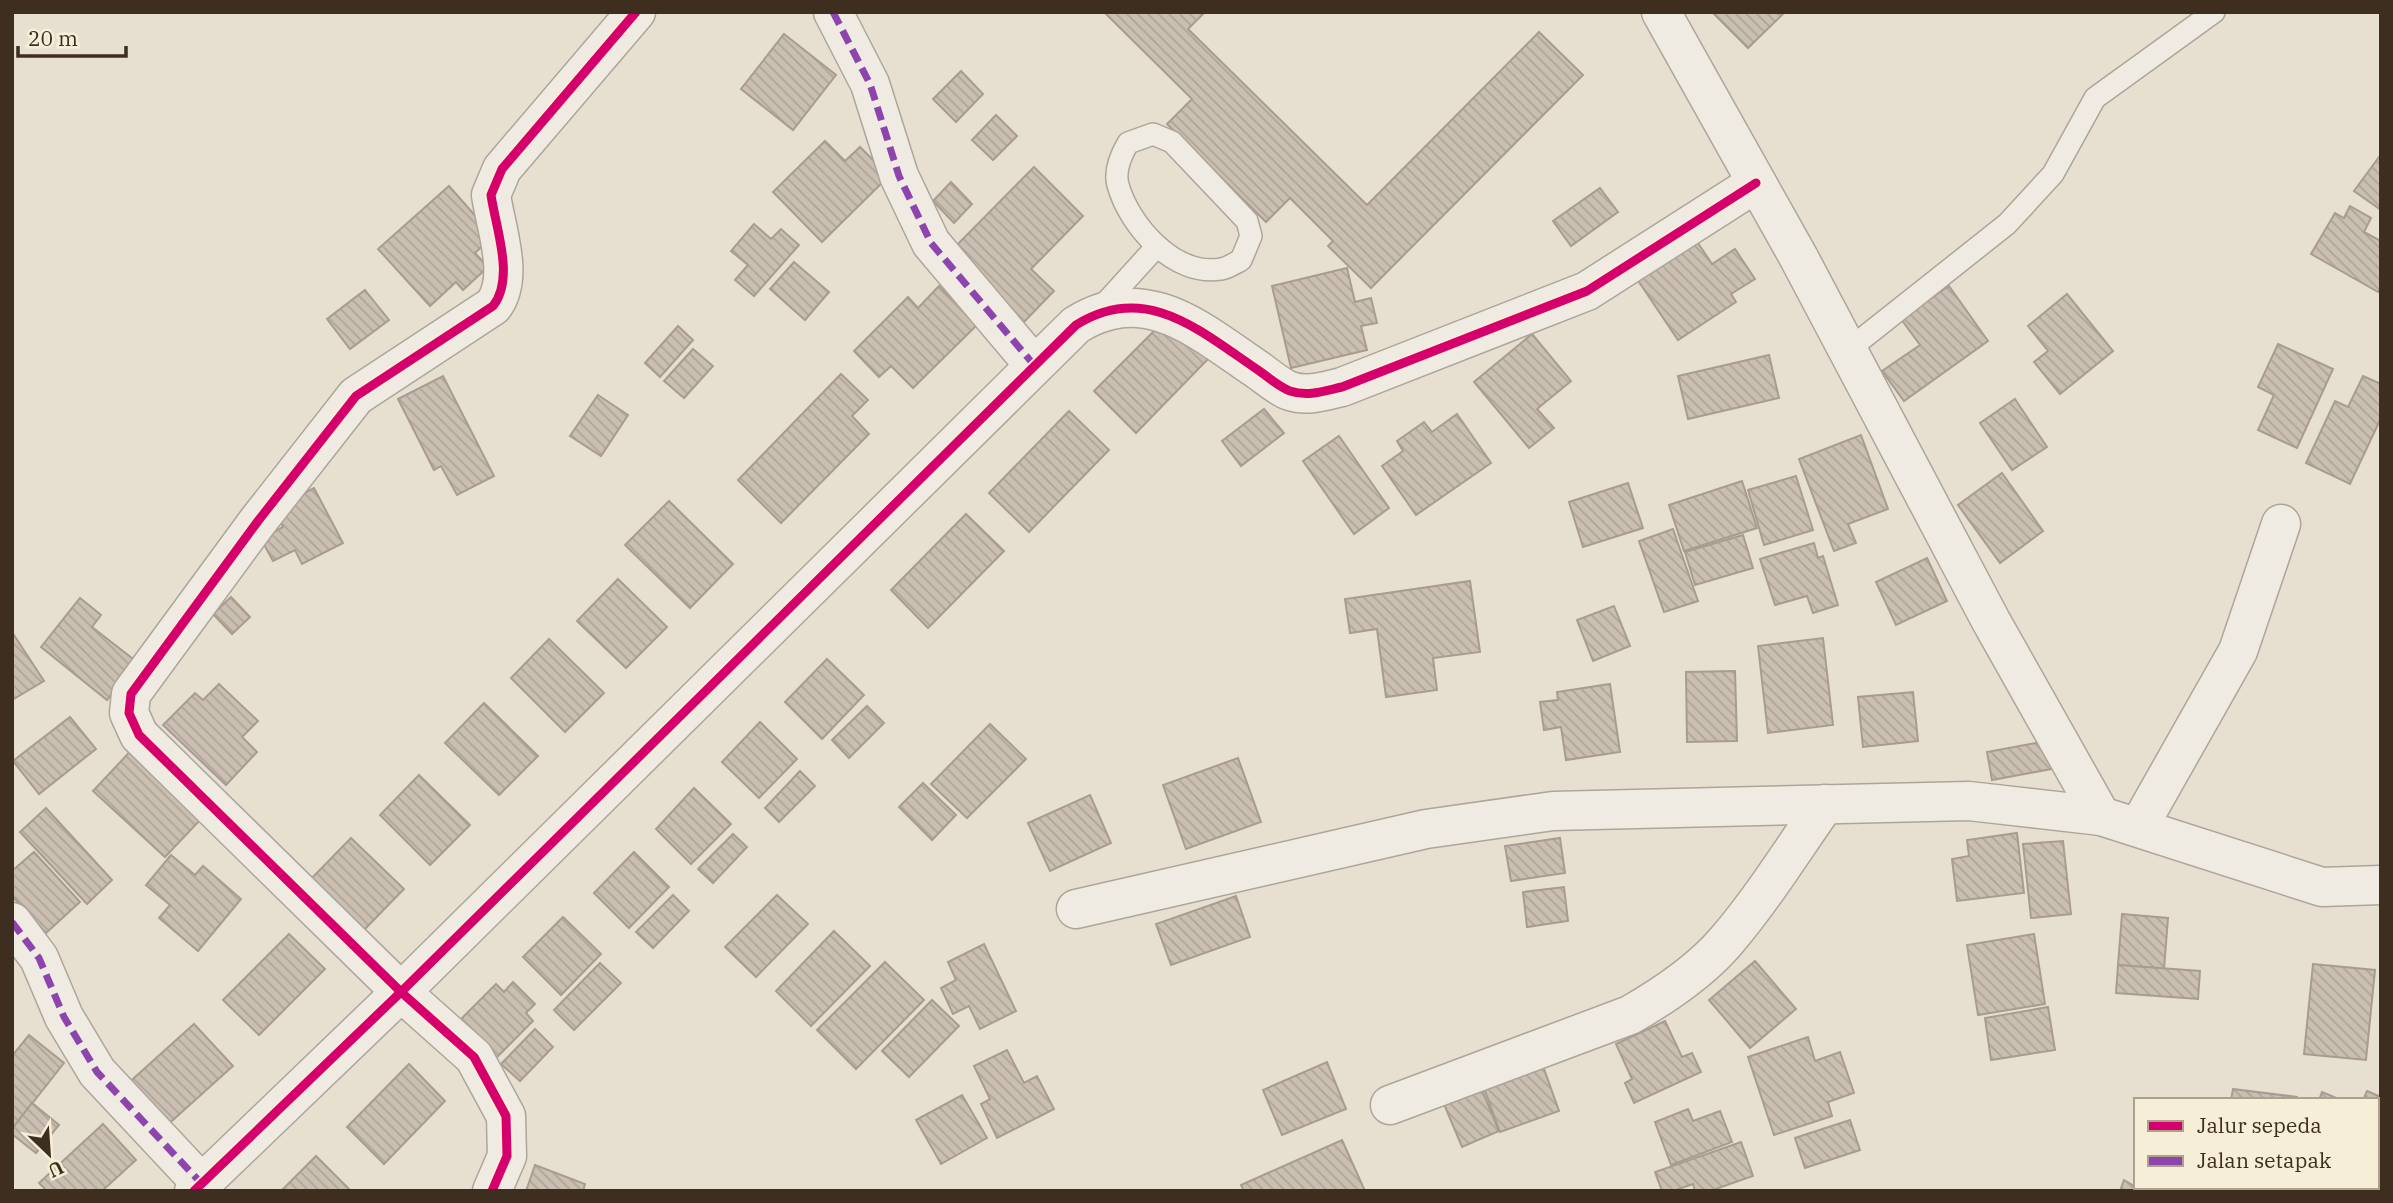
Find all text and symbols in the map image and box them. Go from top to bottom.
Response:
scale bar [18,14,126,58]
text: 20 m [28,24,78,52]
legend [2134,1098,2379,1189]
text: Jalur sepeda [2197,1111,2322,1139]
north arrow [14,1119,84,1189]
text: Jalan setapak [2197,1146,2332,1174]
text: U [44,1155,68,1183]

